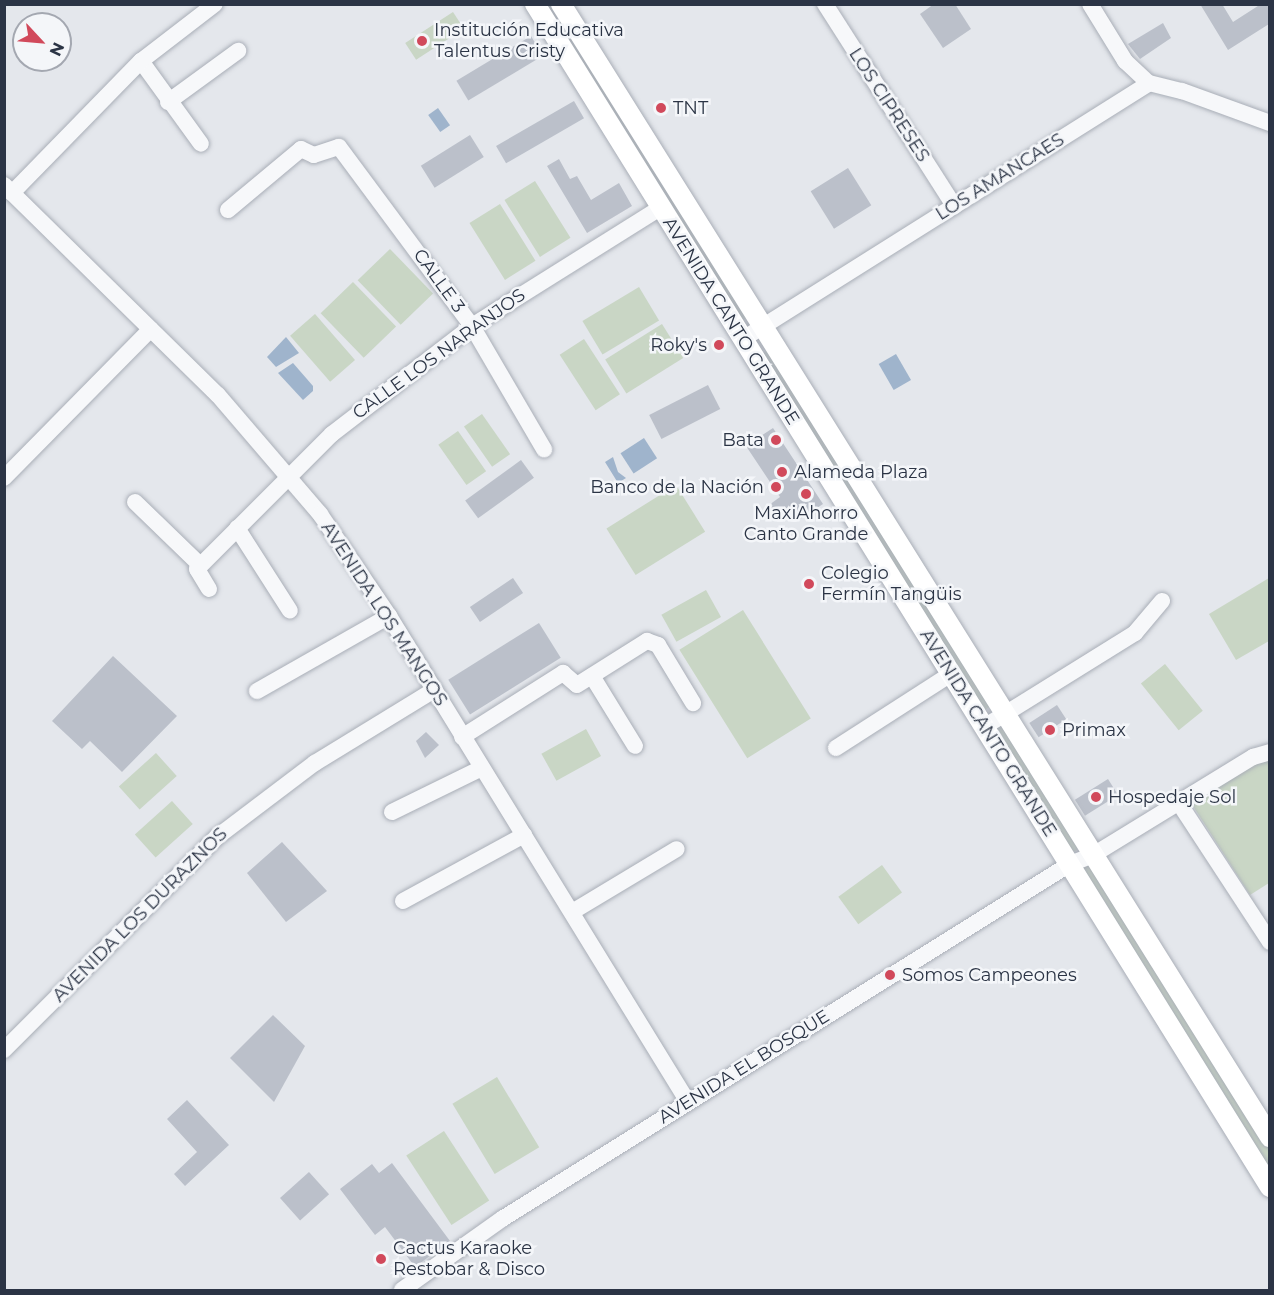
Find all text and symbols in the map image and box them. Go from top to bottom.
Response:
north arrow [12,12,72,72]
place label: Institución Educativa Talentus Cristy [434,20,624,63]
marker: Institución Educativa Talentus Cristy [415,34,429,48]
text: N [45,39,68,59]
street label: LOS CIPRESES [844,44,934,166]
place label: TNT [673,97,708,119]
marker: TNT [654,101,668,115]
street label: LOS AMANCAES [932,129,1068,225]
street label: AVENIDA CANTO GRANDE [658,213,804,429]
street label: CALLE 3 [409,245,469,317]
street label: CALLE LOS NARANJOS [349,284,529,424]
place label: Roky's [650,334,707,356]
marker: Roky's [712,338,726,352]
place label: Bata [722,429,764,451]
marker: Bata [769,433,783,447]
place label: Alameda Plaza [794,461,928,483]
marker: Alameda Plaza [775,465,789,479]
place label: Banco de la Nación [590,476,764,498]
marker: Banco de la Nación [769,480,783,494]
marker: MaxiAhorro Canto Grande [799,487,813,501]
place label: MaxiAhorro Canto Grande [744,503,868,546]
street label: AVENIDA LOS MANGOS [316,518,452,710]
place label: Colegio Fermín Tangüis [821,563,962,606]
marker: Colegio Fermín Tangüis [802,577,816,591]
street label: AVENIDA CANTO GRANDE [915,625,1061,841]
place label: Primax [1062,719,1126,741]
marker: Primax [1043,723,1057,737]
place label: Hospedaje Sol [1108,786,1236,808]
marker: Hospedaje Sol [1089,790,1103,804]
street label: AVENIDA LOS DURAZNOS [48,823,232,1007]
place label: Somos Campeones [902,964,1077,986]
marker: Somos Campeones [883,968,897,982]
street label: AVENIDA EL BOSQUE [655,1006,833,1128]
place label: Cactus Karaoke Restobar & Disco [393,1238,545,1280]
marker: Cactus Karaoke Restobar & Disco [374,1252,388,1266]

